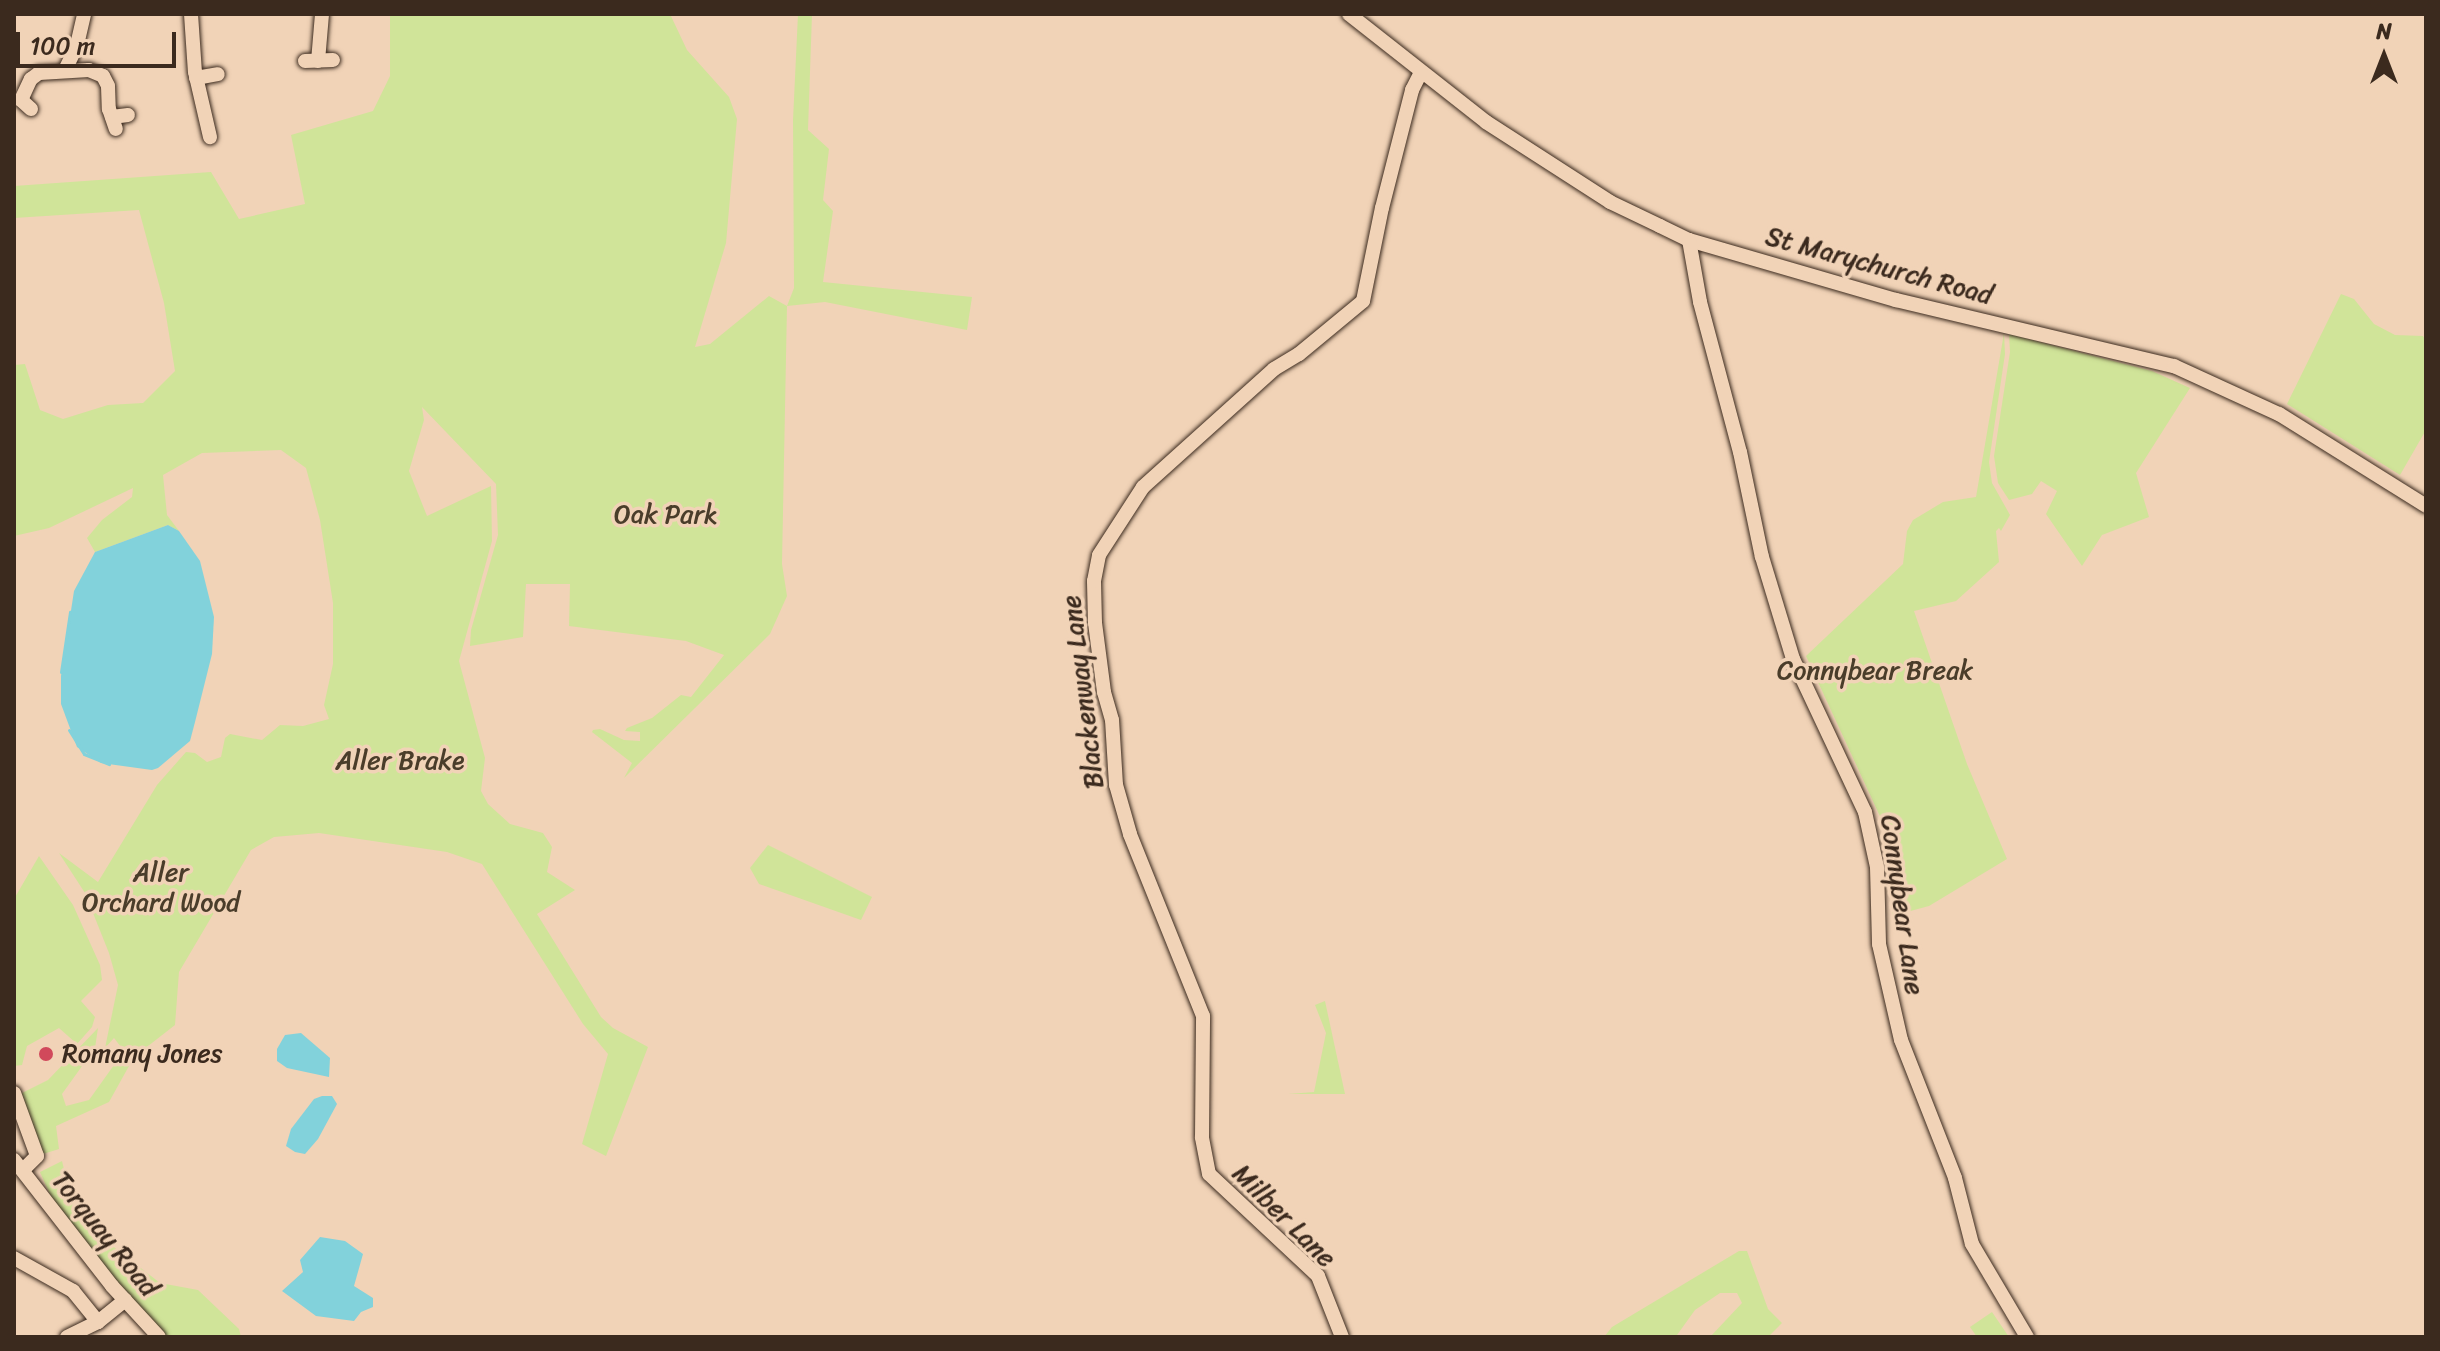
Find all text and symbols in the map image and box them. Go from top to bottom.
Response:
text: N [2376,12,2392,51]
scale bar [20,16,180,66]
north arrow [2344,16,2424,96]
text: 100 m [30,25,95,67]
street label: St Marychurch Road [1762,221,1996,311]
park label: Oak Park [614,499,718,531]
street label: Blackenway Lane [1056,594,1110,790]
park label: Connybear Break [1777,655,1973,687]
park label: Aller Brake [335,745,465,777]
street label: Connybear Lane [1874,813,1930,997]
park label: Aller Orchard Wood [82,857,240,918]
place label: Romany Jones [62,1038,223,1070]
marker: Romany Jones [37,1045,55,1063]
street label: Milber Lane [1226,1158,1342,1274]
street label: Torquay Road [45,1165,165,1303]

